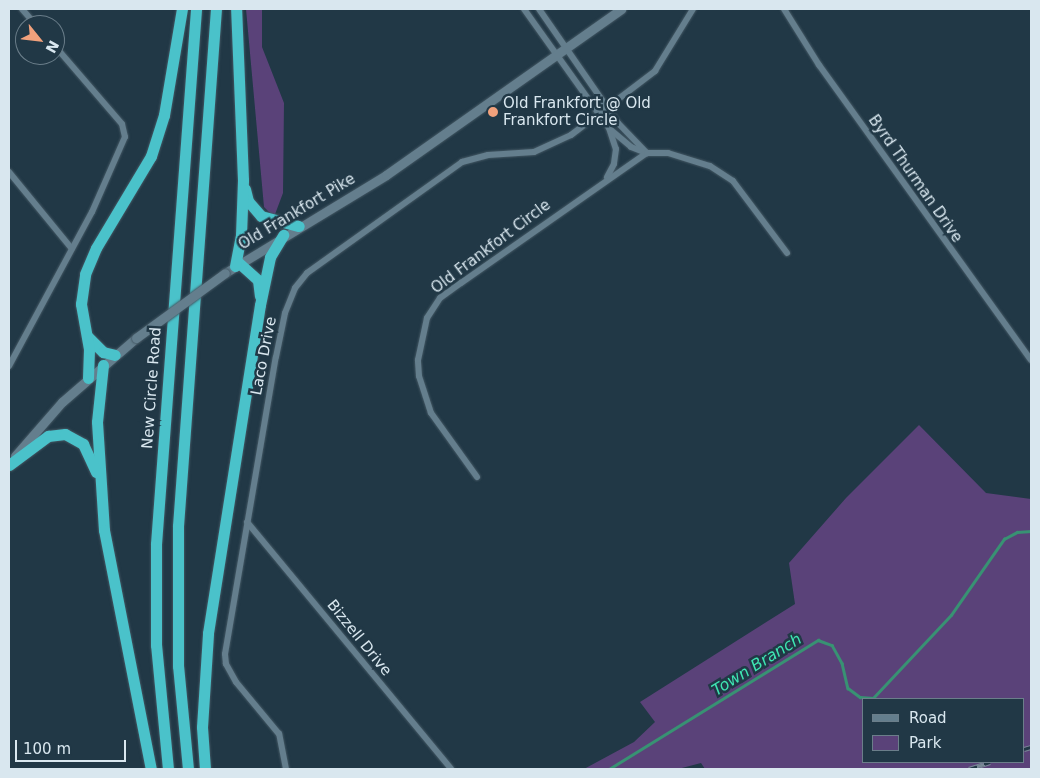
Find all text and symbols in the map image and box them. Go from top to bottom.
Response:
north arrow [15,15,65,65]
text: N [42,38,62,56]
place label: Old Frankfort @ Old Frankfort Circle [503,94,651,129]
marker: Old Frankfort @ Old Frankfort Circle [487,106,499,118]
street label: Byrd Thurman Drive [864,112,966,246]
street label: Old Frankfort Pike [235,170,359,254]
street label: Old Frankfort Circle [428,196,554,298]
street label: Laco Drive [248,315,280,397]
street label: New Circle Road [139,327,165,449]
street label: Bizzell Drive [323,596,395,680]
water label: Town Branch [709,630,805,700]
legend [862,698,1025,763]
text: Road [909,709,947,727]
scale bar [18,730,129,762]
text: Park [909,734,941,752]
text: 100 m [23,740,71,758]

